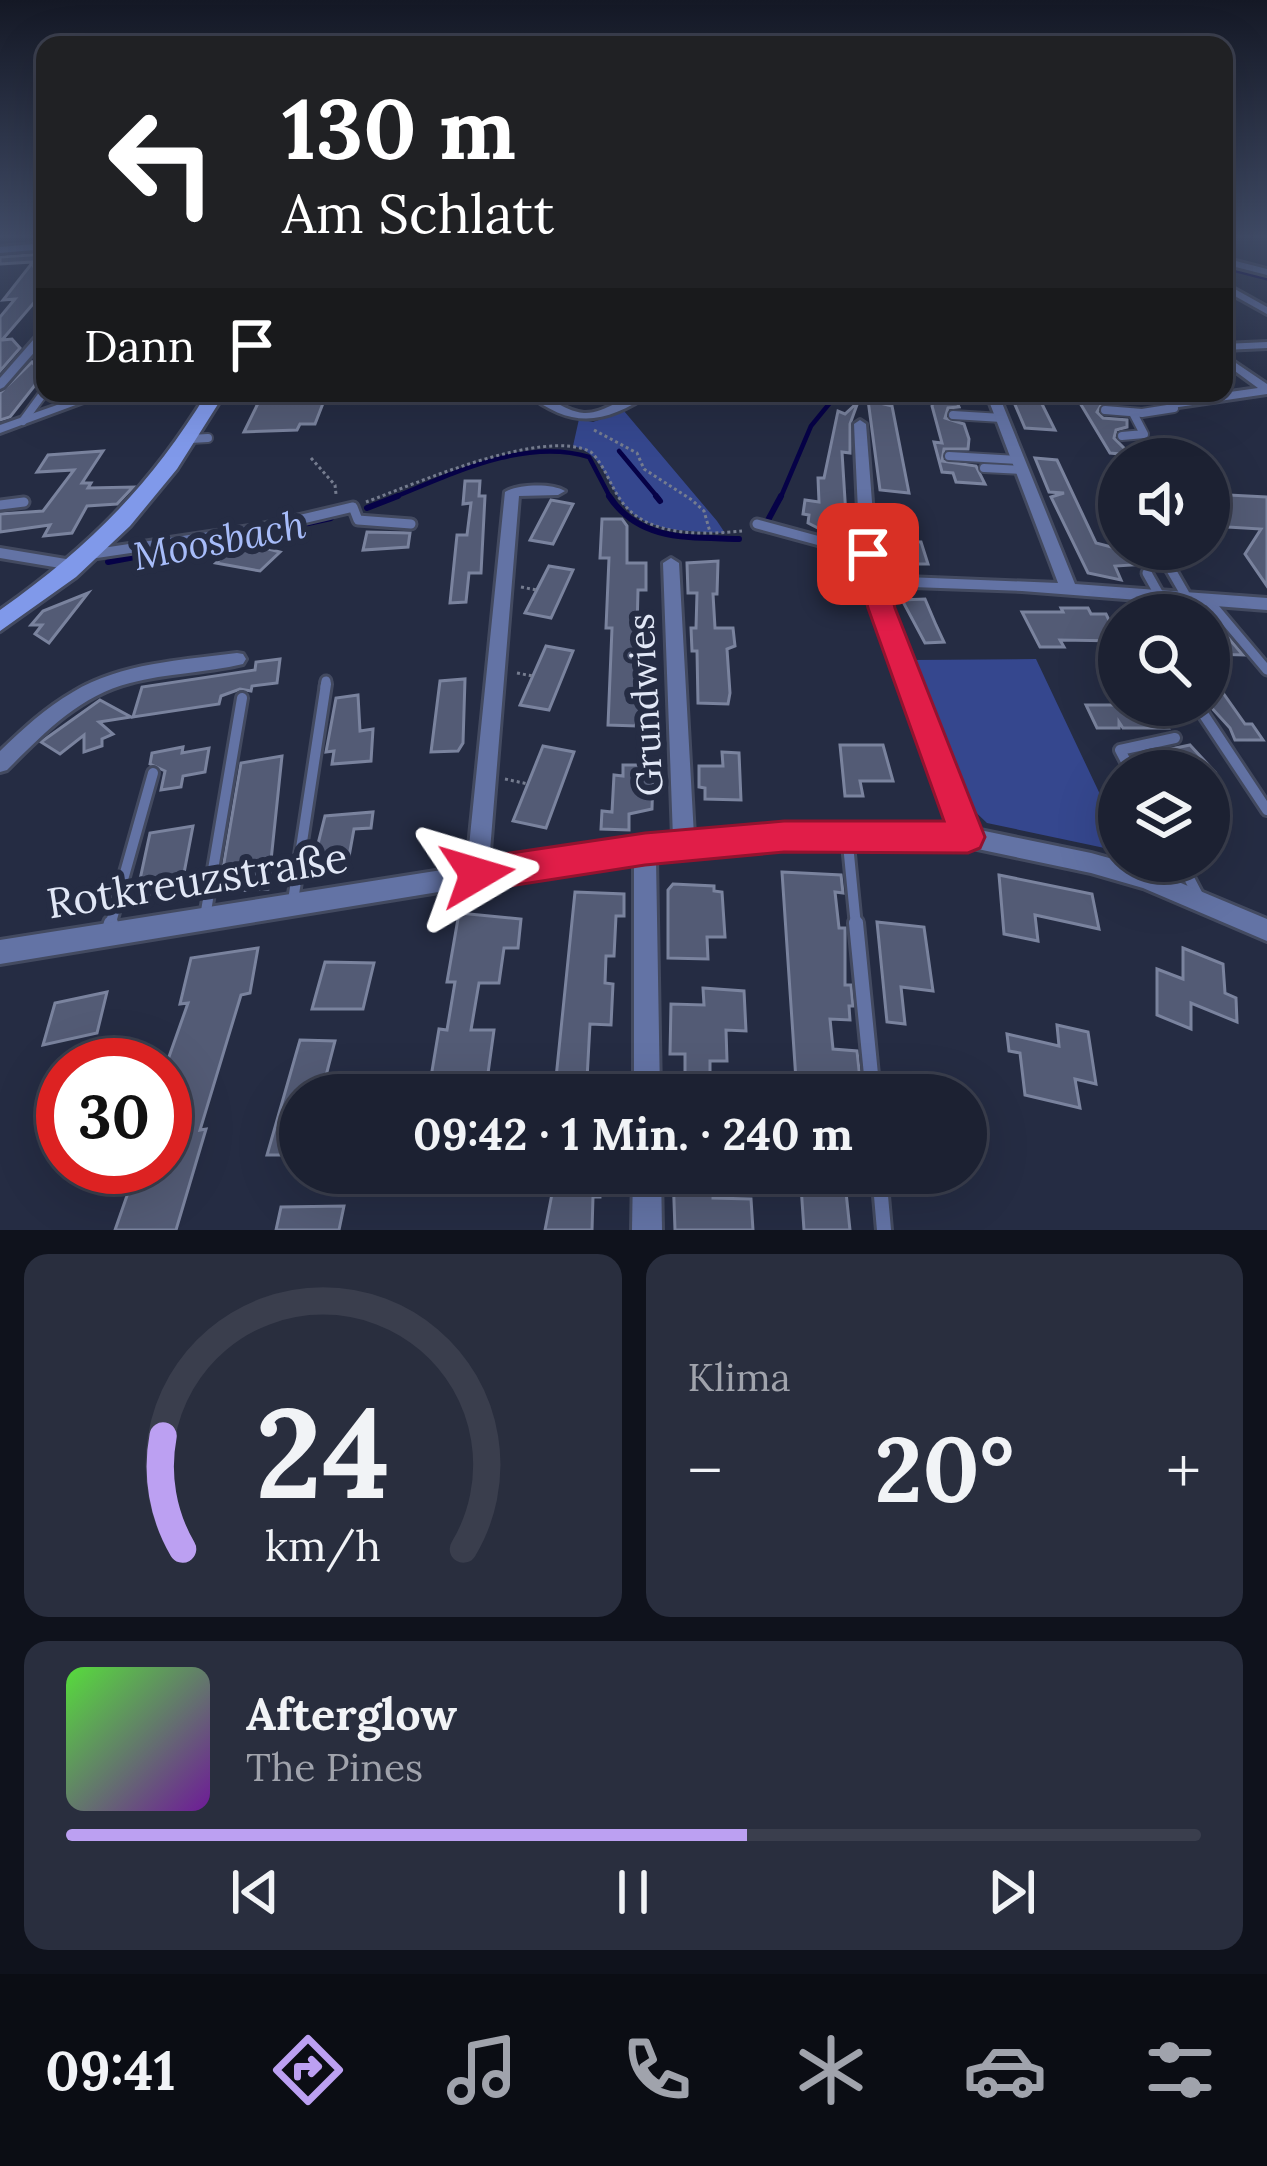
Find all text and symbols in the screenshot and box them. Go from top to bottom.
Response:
text: 130 m [282,74,516,182]
icon: left [84,84,240,240]
text: Am Schlatt [282,179,554,248]
icon: arrive [219,312,285,378]
text: Dann [84,317,195,374]
map controls [1098,438,1230,882]
button: sound [1098,438,1230,570]
water label: Moosbach [129,499,309,581]
pin [817,503,919,605]
icon: arrive [835,521,901,587]
button: search [1098,594,1230,726]
street label: Grundwies [617,613,673,797]
button: layers [1098,750,1230,882]
position arrow [414,811,540,937]
street label: Rotkreuzstraße [43,830,351,930]
speed limit sign: 30 [36,1038,192,1194]
text: 09:42 · 1 Min. · 240 m [413,1105,853,1162]
text: Klima [688,1352,791,1402]
text: 24 [255,1372,390,1532]
text: 20° [874,1411,1014,1527]
text: − [688,1428,722,1512]
text: + [1166,1428,1201,1512]
text: km/h [265,1517,381,1572]
text: Afterglow [246,1685,457,1742]
text: The Pines [246,1742,423,1792]
icon: previous [222,1859,288,1925]
icon: pause [600,1859,666,1925]
icon: next [979,1859,1045,1925]
icon: directions [266,2028,350,2112]
icon: music [440,2028,524,2112]
icon: phone [615,2028,699,2112]
icon: climate [789,2028,873,2112]
icon: car [963,2028,1047,2112]
icon: filters [1138,2028,1222,2112]
text: 09:41 [45,2036,176,2105]

